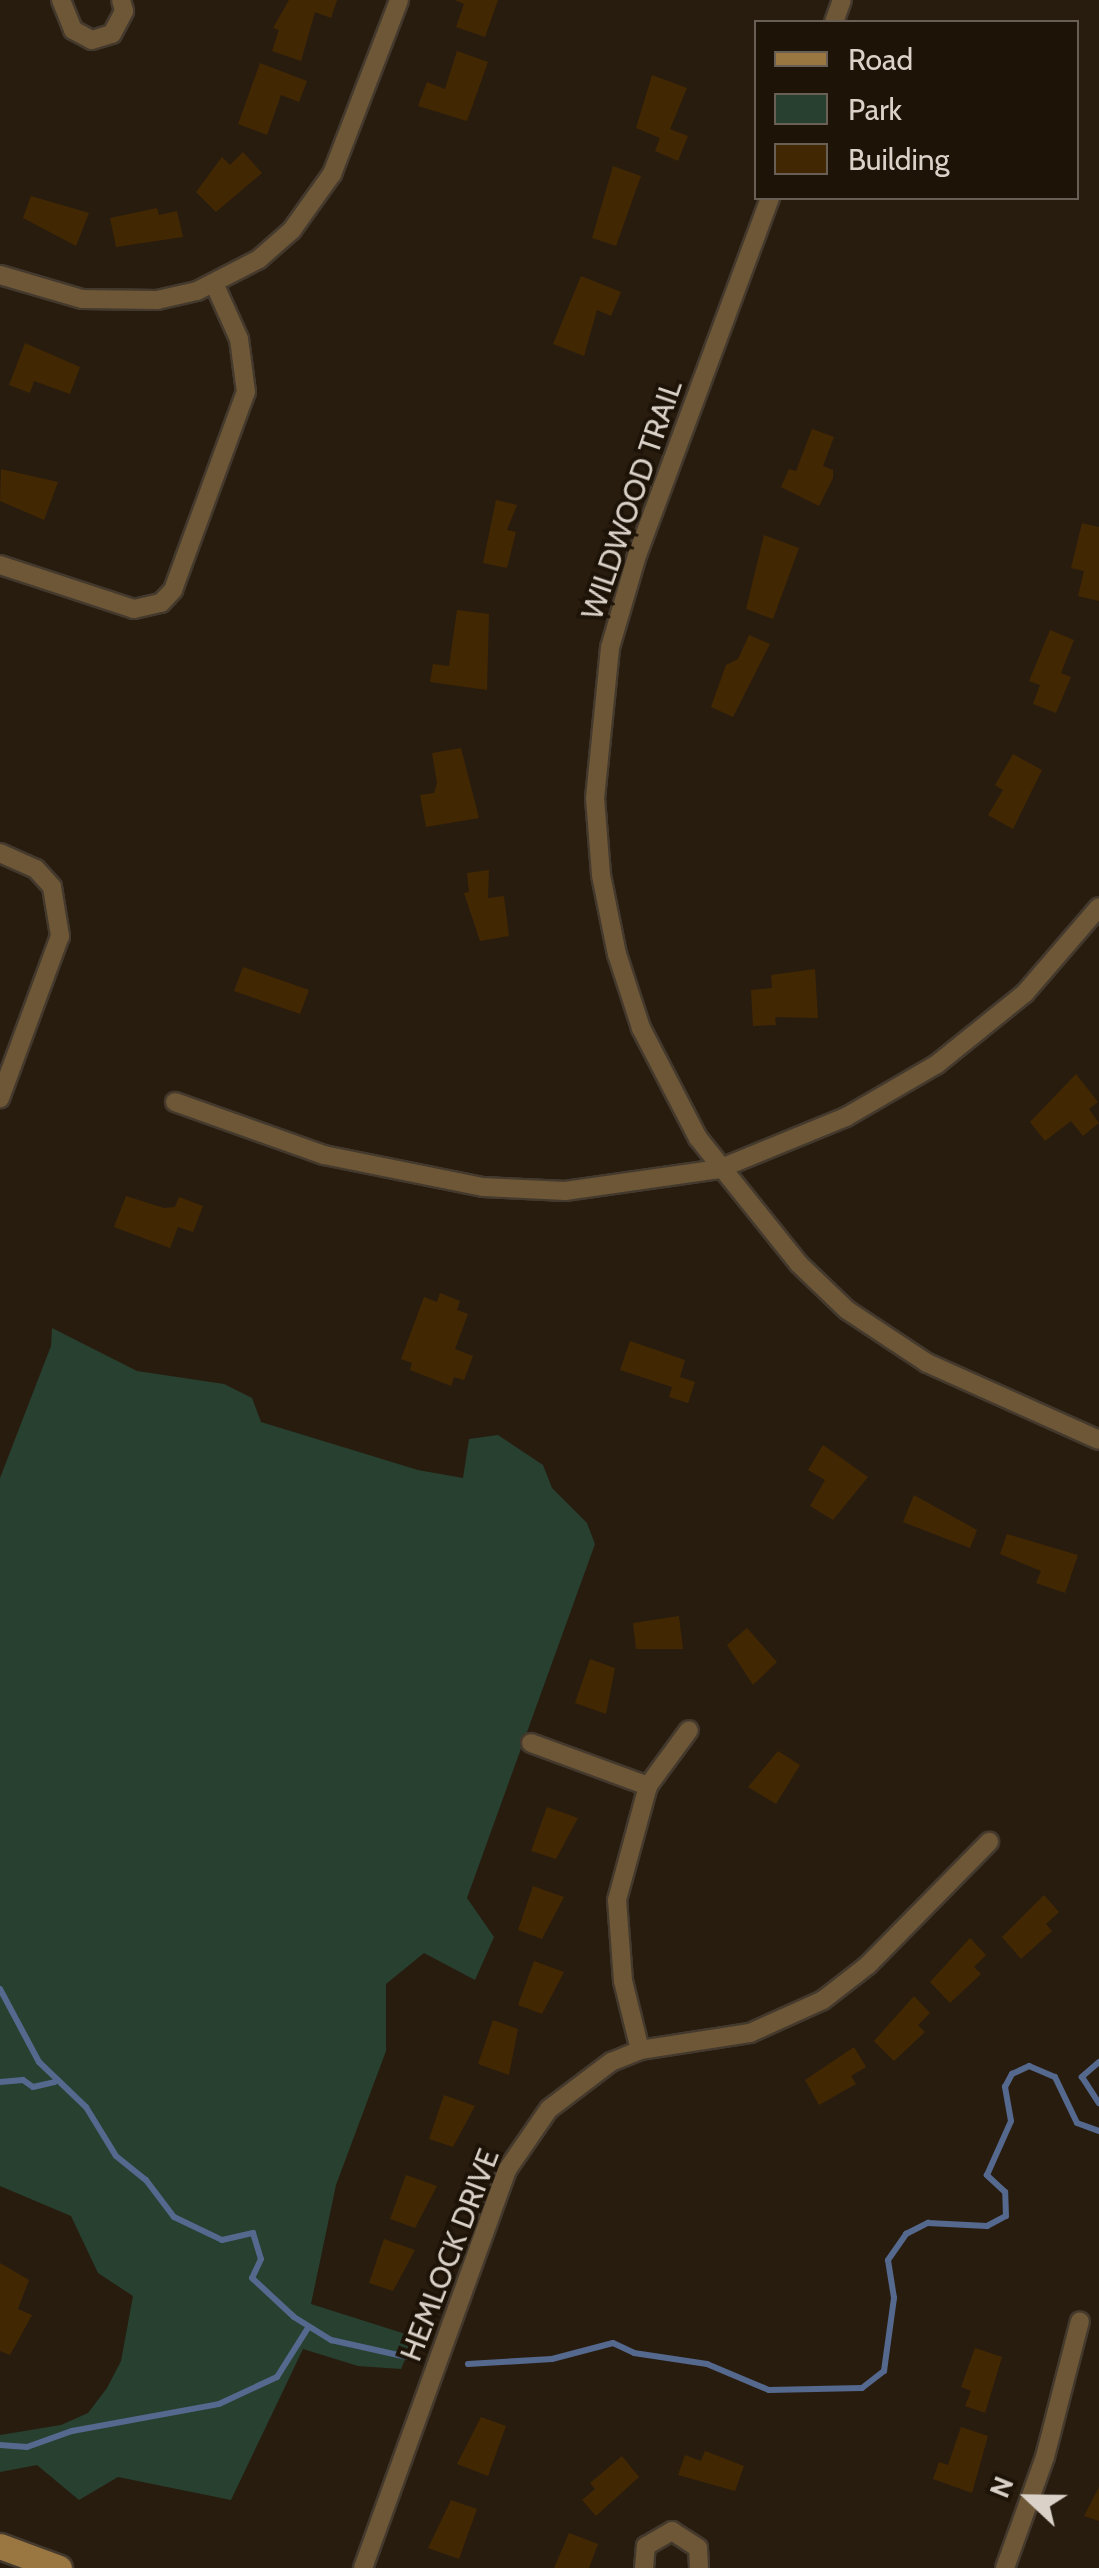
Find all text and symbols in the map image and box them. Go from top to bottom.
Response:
legend [754,20,1079,200]
text: Road [848,41,913,78]
text: Park [848,91,902,128]
text: Building [848,141,950,178]
street label: WILDWOOD TRAIL [574,376,690,624]
street label: HEMLOCK DRIVE [393,2144,507,2366]
north arrow [979,2448,1079,2548]
text: N [982,2471,1021,2502]

